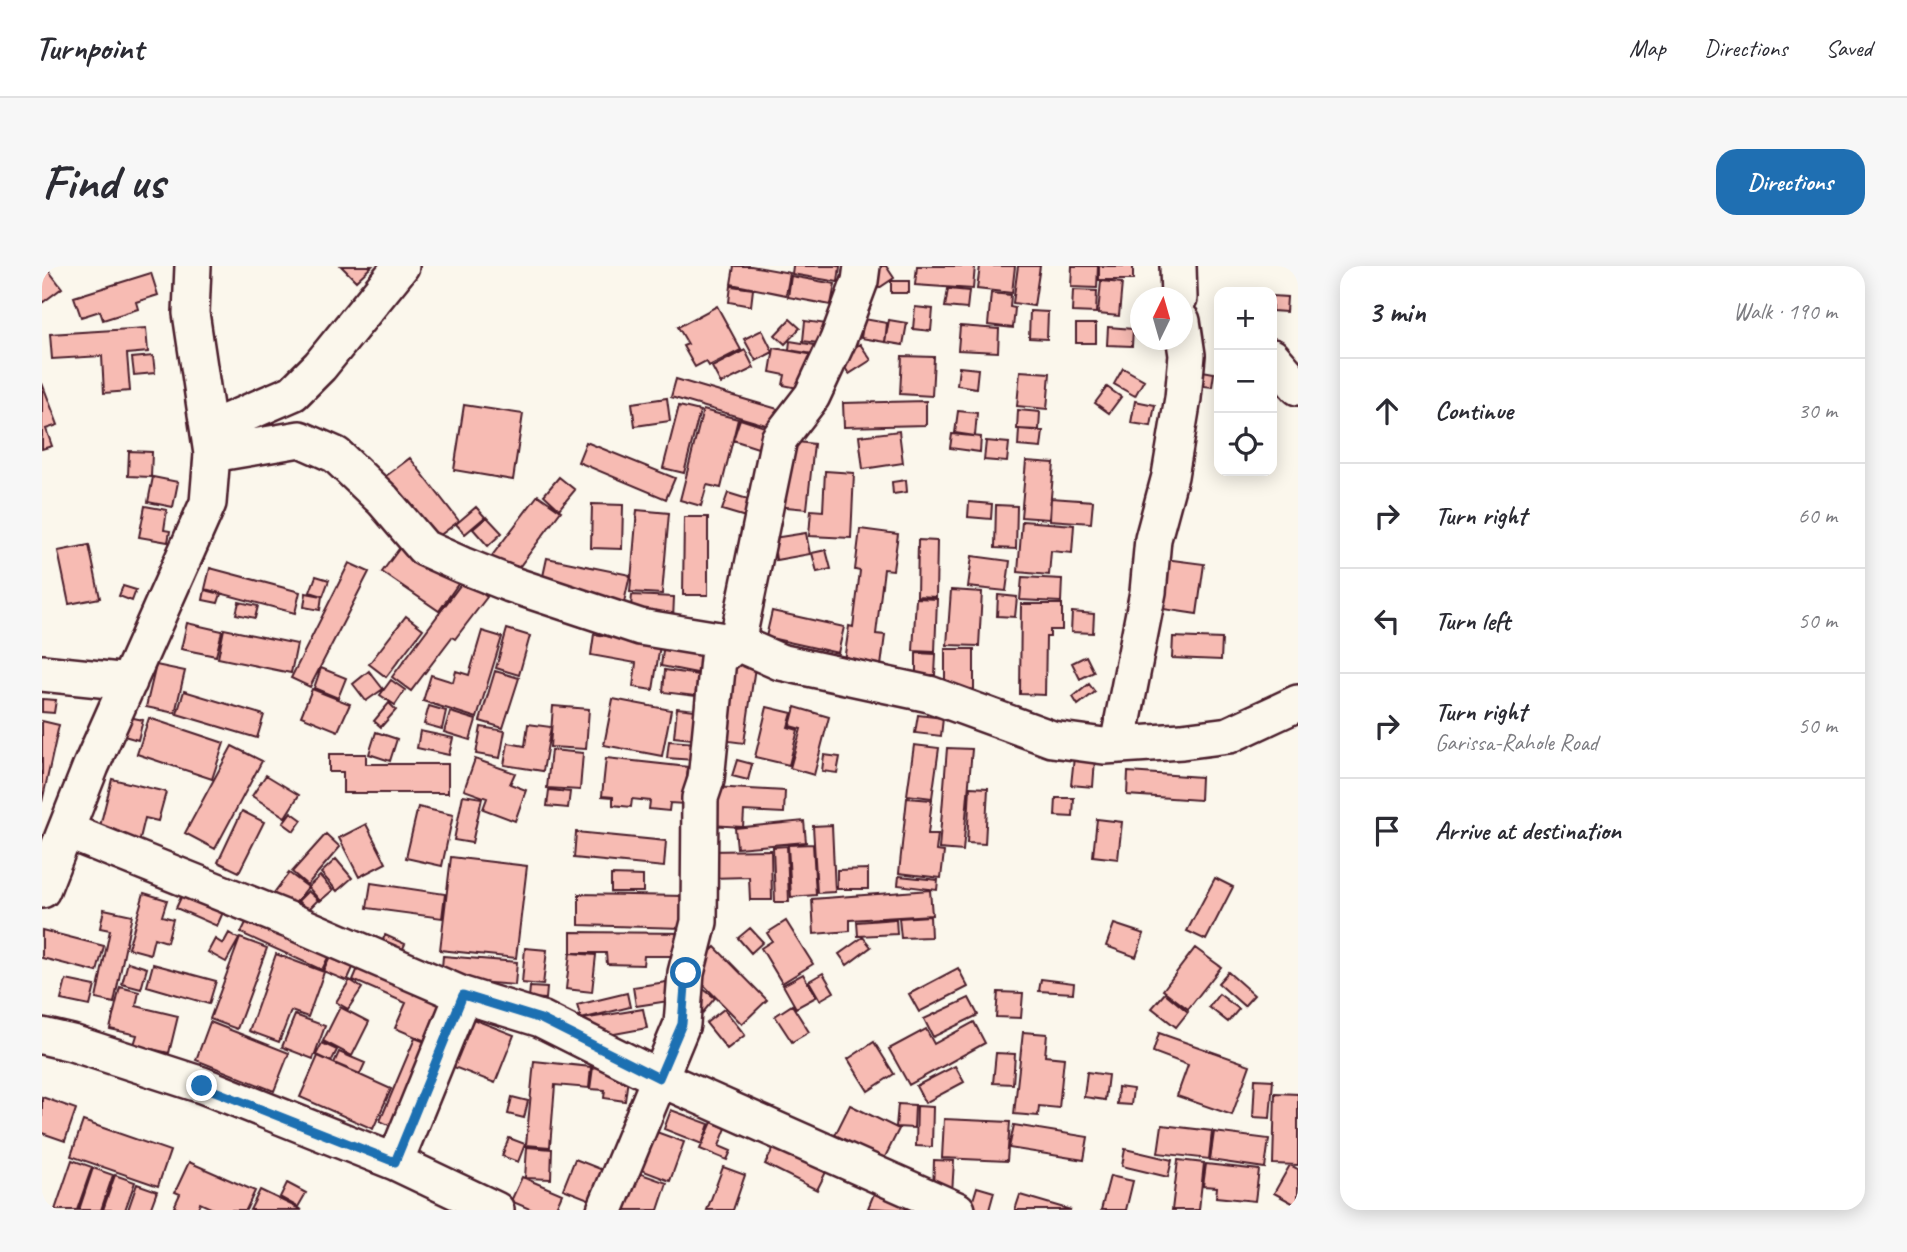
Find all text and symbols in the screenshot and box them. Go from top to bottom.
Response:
text: Turnpoint [35,27,143,69]
text: Map [1629,33,1666,63]
text: Directions [1704,33,1787,63]
text: Saved [1825,33,1872,63]
button: Directions [1716,149,1865,215]
text: Find us [42,151,164,213]
north arrow [1130,287,1193,350]
map controls [1214,287,1277,476]
button: + [1214,287,1277,350]
text: 3 min [1368,293,1425,331]
text: Walk · 190 m [1733,297,1837,326]
button: − [1214,350,1277,413]
icon: ahead [1368,392,1406,430]
text: Continue [1435,394,1513,427]
text: 30 m [1798,396,1837,425]
button: locate [1214,413,1277,476]
icon: right [1368,497,1406,535]
text: Turn right [1435,499,1526,532]
text: 60 m [1798,501,1837,530]
icon: left [1368,602,1406,640]
text: Turn left [1435,604,1510,637]
text: 50 m [1798,606,1837,635]
text: Turn right [1435,695,1526,728]
icon: right [1368,707,1406,745]
text: 50 m [1798,711,1837,740]
text: Garissa-Rahole Road [1435,728,1598,757]
icon: arrive [1368,812,1406,850]
text: Arrive at destination [1435,814,1621,847]
route start [670,957,701,988]
route end [186,1070,217,1101]

